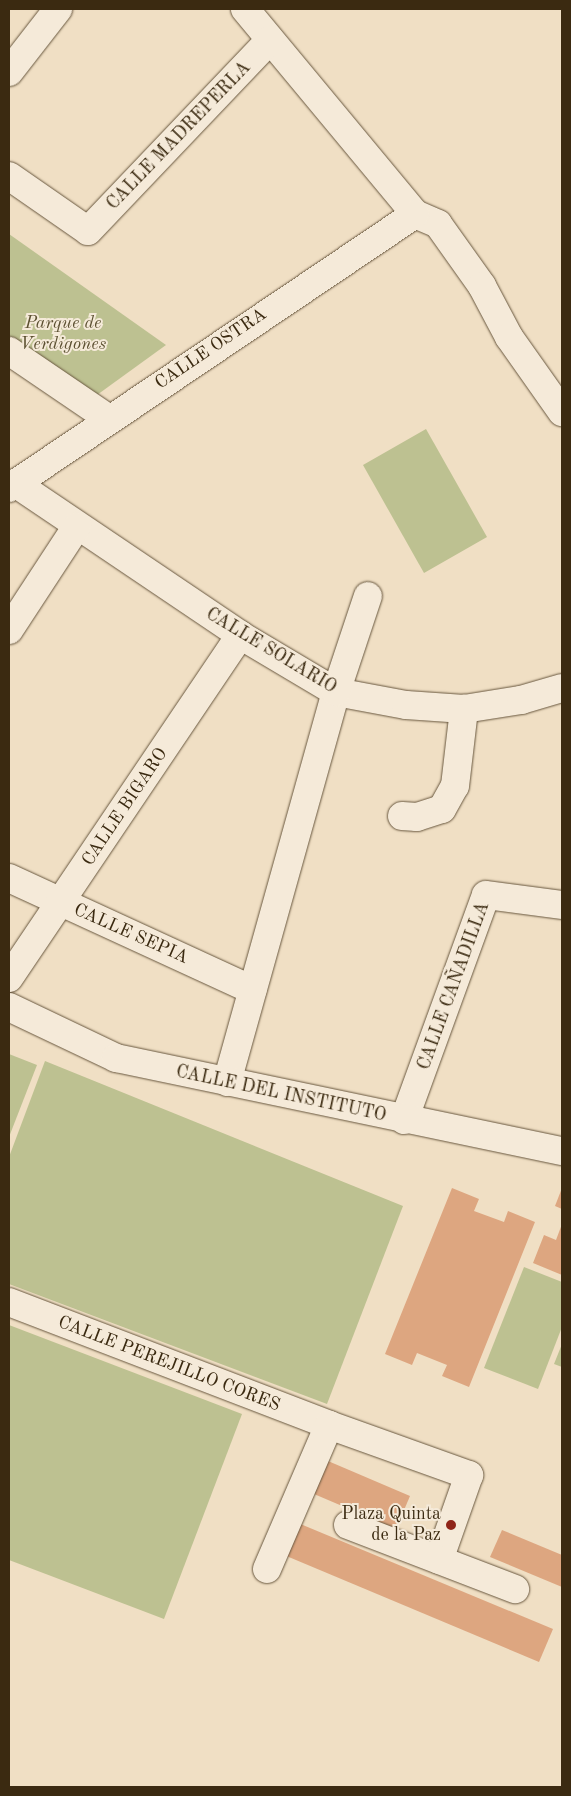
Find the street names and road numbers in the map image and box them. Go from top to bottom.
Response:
street label: CALLE MADREPERLA [102,57,256,215]
street label: CALLE OSTRA [151,304,271,394]
street label: CALLE SOLARIO [202,603,340,699]
street label: CALLE BIGARO [78,744,172,870]
street label: CALLE SEPIA [70,899,192,969]
street label: CALLE CAÑADILLA [414,899,494,1073]
street label: CALLE DEL INSTITUTO [174,1061,388,1127]
street label: CALLE PEREJILLO CORES [55,1312,283,1416]

